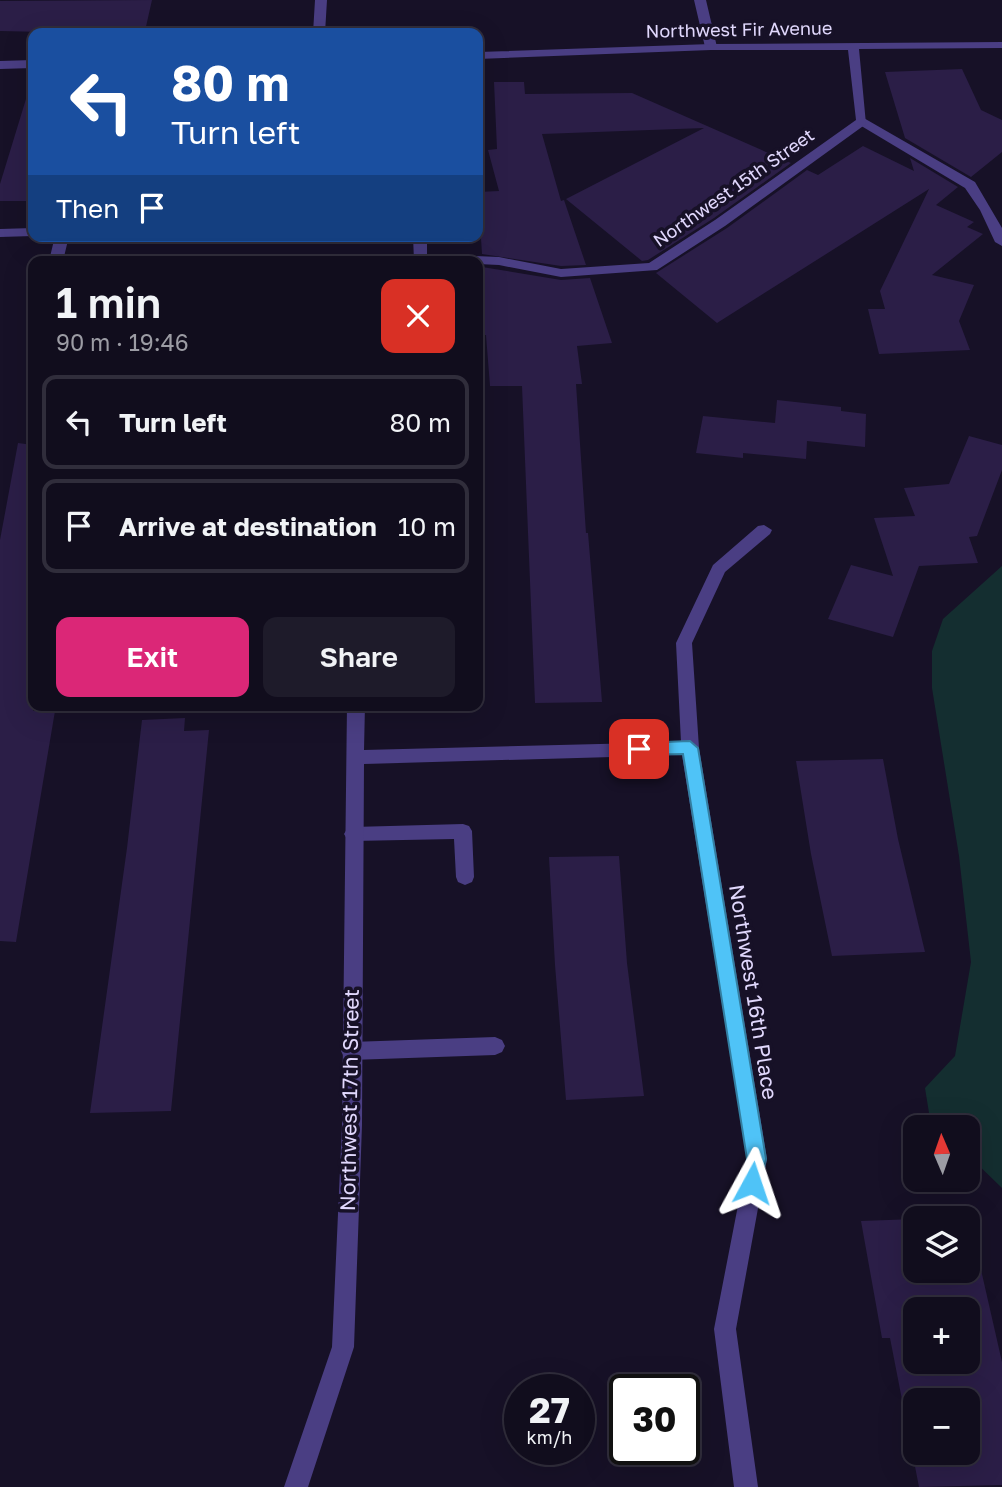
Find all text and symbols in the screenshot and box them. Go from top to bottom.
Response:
street label: Northwest Fir Avenue [645,16,832,42]
text: 80 m [171,53,289,112]
icon: left [56,56,147,147]
text: Turn left [171,113,300,151]
street label: Northwest 15th Street [649,123,818,251]
icon: arrive [133,189,171,227]
text: Then [56,193,119,224]
text: 1 min [56,277,161,327]
button: close [381,279,455,353]
text: 90 m · 19:46 [56,328,189,356]
icon: left [60,403,98,441]
text: Turn left [119,407,227,438]
text: 80 m [390,407,451,438]
icon: arrive [60,507,98,545]
text: Arrive at destination [119,511,377,542]
text: 10 m [398,511,456,542]
button: Exit [56,617,249,697]
button: Share [263,617,455,697]
pin [609,719,669,779]
icon: arrive [620,730,658,768]
street label: Northwest 16th Place [724,882,784,1101]
street label: Northwest 17th Street [334,989,364,1211]
north arrow [903,1115,980,1192]
map controls [903,1115,980,1465]
position arrow [715,1146,789,1220]
button: layers [903,1206,980,1283]
button: + [903,1297,980,1374]
speed limit sign: 30 [609,1374,700,1465]
button: − [903,1388,980,1465]
text: 27 [529,1389,570,1431]
text: km/h [527,1426,572,1448]

